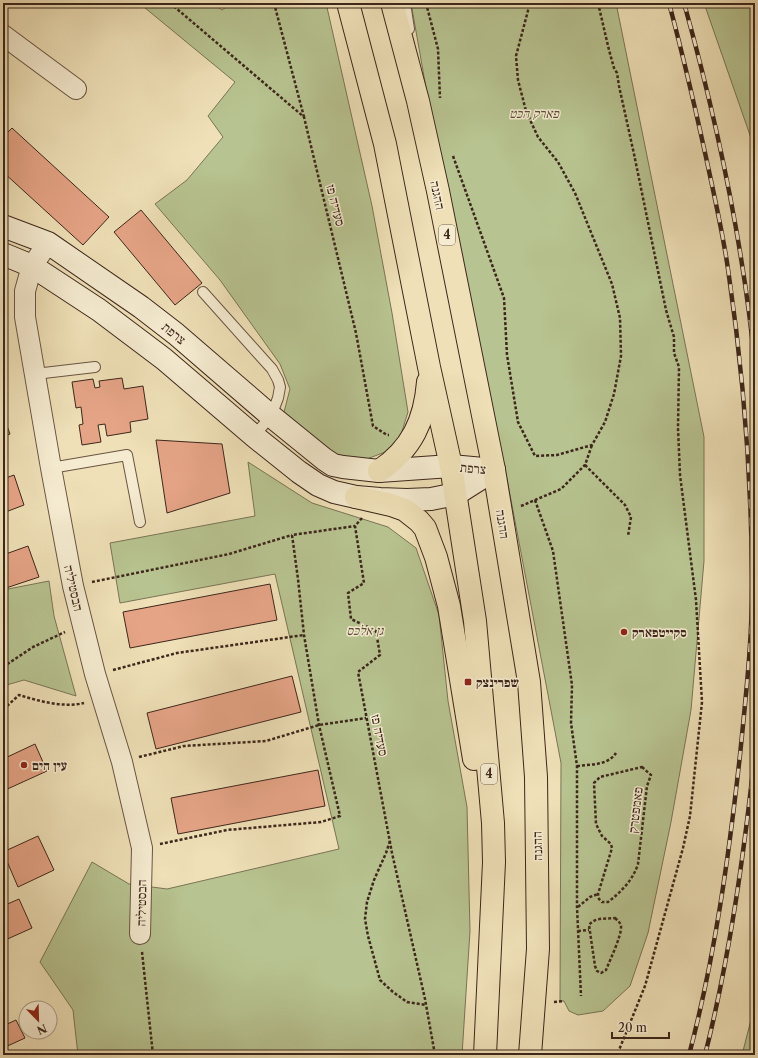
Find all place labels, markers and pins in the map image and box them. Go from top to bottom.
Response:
place label: סקייטפארק [632,624,687,640]
marker: סקייטפארק [619,627,629,637]
place label: שפרינצק [476,674,520,690]
marker: שפרינצק [463,677,473,687]
place label: עין הים [32,757,67,773]
marker: עין הים [19,760,29,770]

